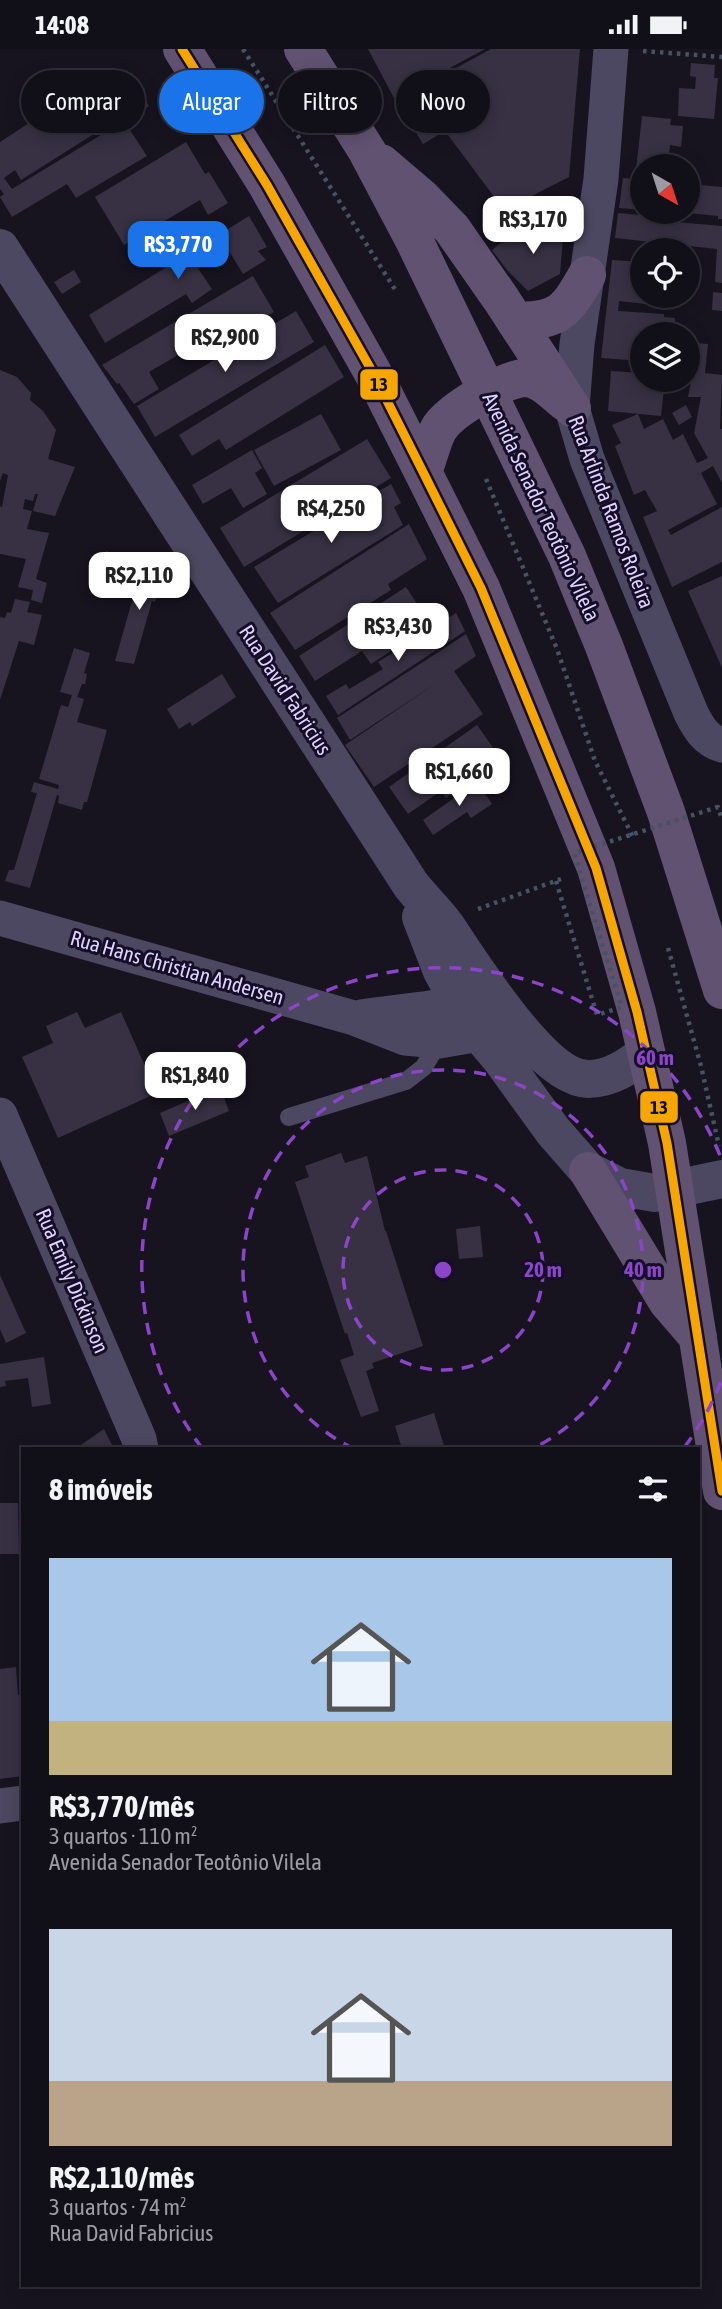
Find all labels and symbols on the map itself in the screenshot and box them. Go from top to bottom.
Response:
north arrow [630,154,700,224]
pin: R$3,170 [468,197,598,256]
pin: R$3,770 [113,222,243,281]
pin: R$2,900 [160,315,290,374]
line badge: 13 [359,368,399,401]
text: 13 [370,373,388,395]
street label: Avenida Senador Teotônio Vilela [478,389,605,625]
street label: Rua Arlinda Ramos Roleira [564,412,660,611]
pin: R$4,250 [266,485,396,545]
pin: R$2,110 [74,553,204,612]
pin: R$3,430 [333,603,463,663]
street label: Rua David Fabricius [235,620,337,759]
pin: R$1,660 [394,749,524,808]
street label: Rua Hans Christian Andersen [68,925,287,1009]
text: 60 m [636,1045,674,1069]
pin: R$1,840 [130,1053,260,1112]
line badge: 13 [639,1090,679,1124]
text: 13 [650,1096,668,1118]
street label: Rua Emily Dickinson [32,1205,114,1356]
text: 20 m [524,1257,562,1281]
text: 40 m [623,1257,662,1281]
centre of rings [431,1258,455,1282]

